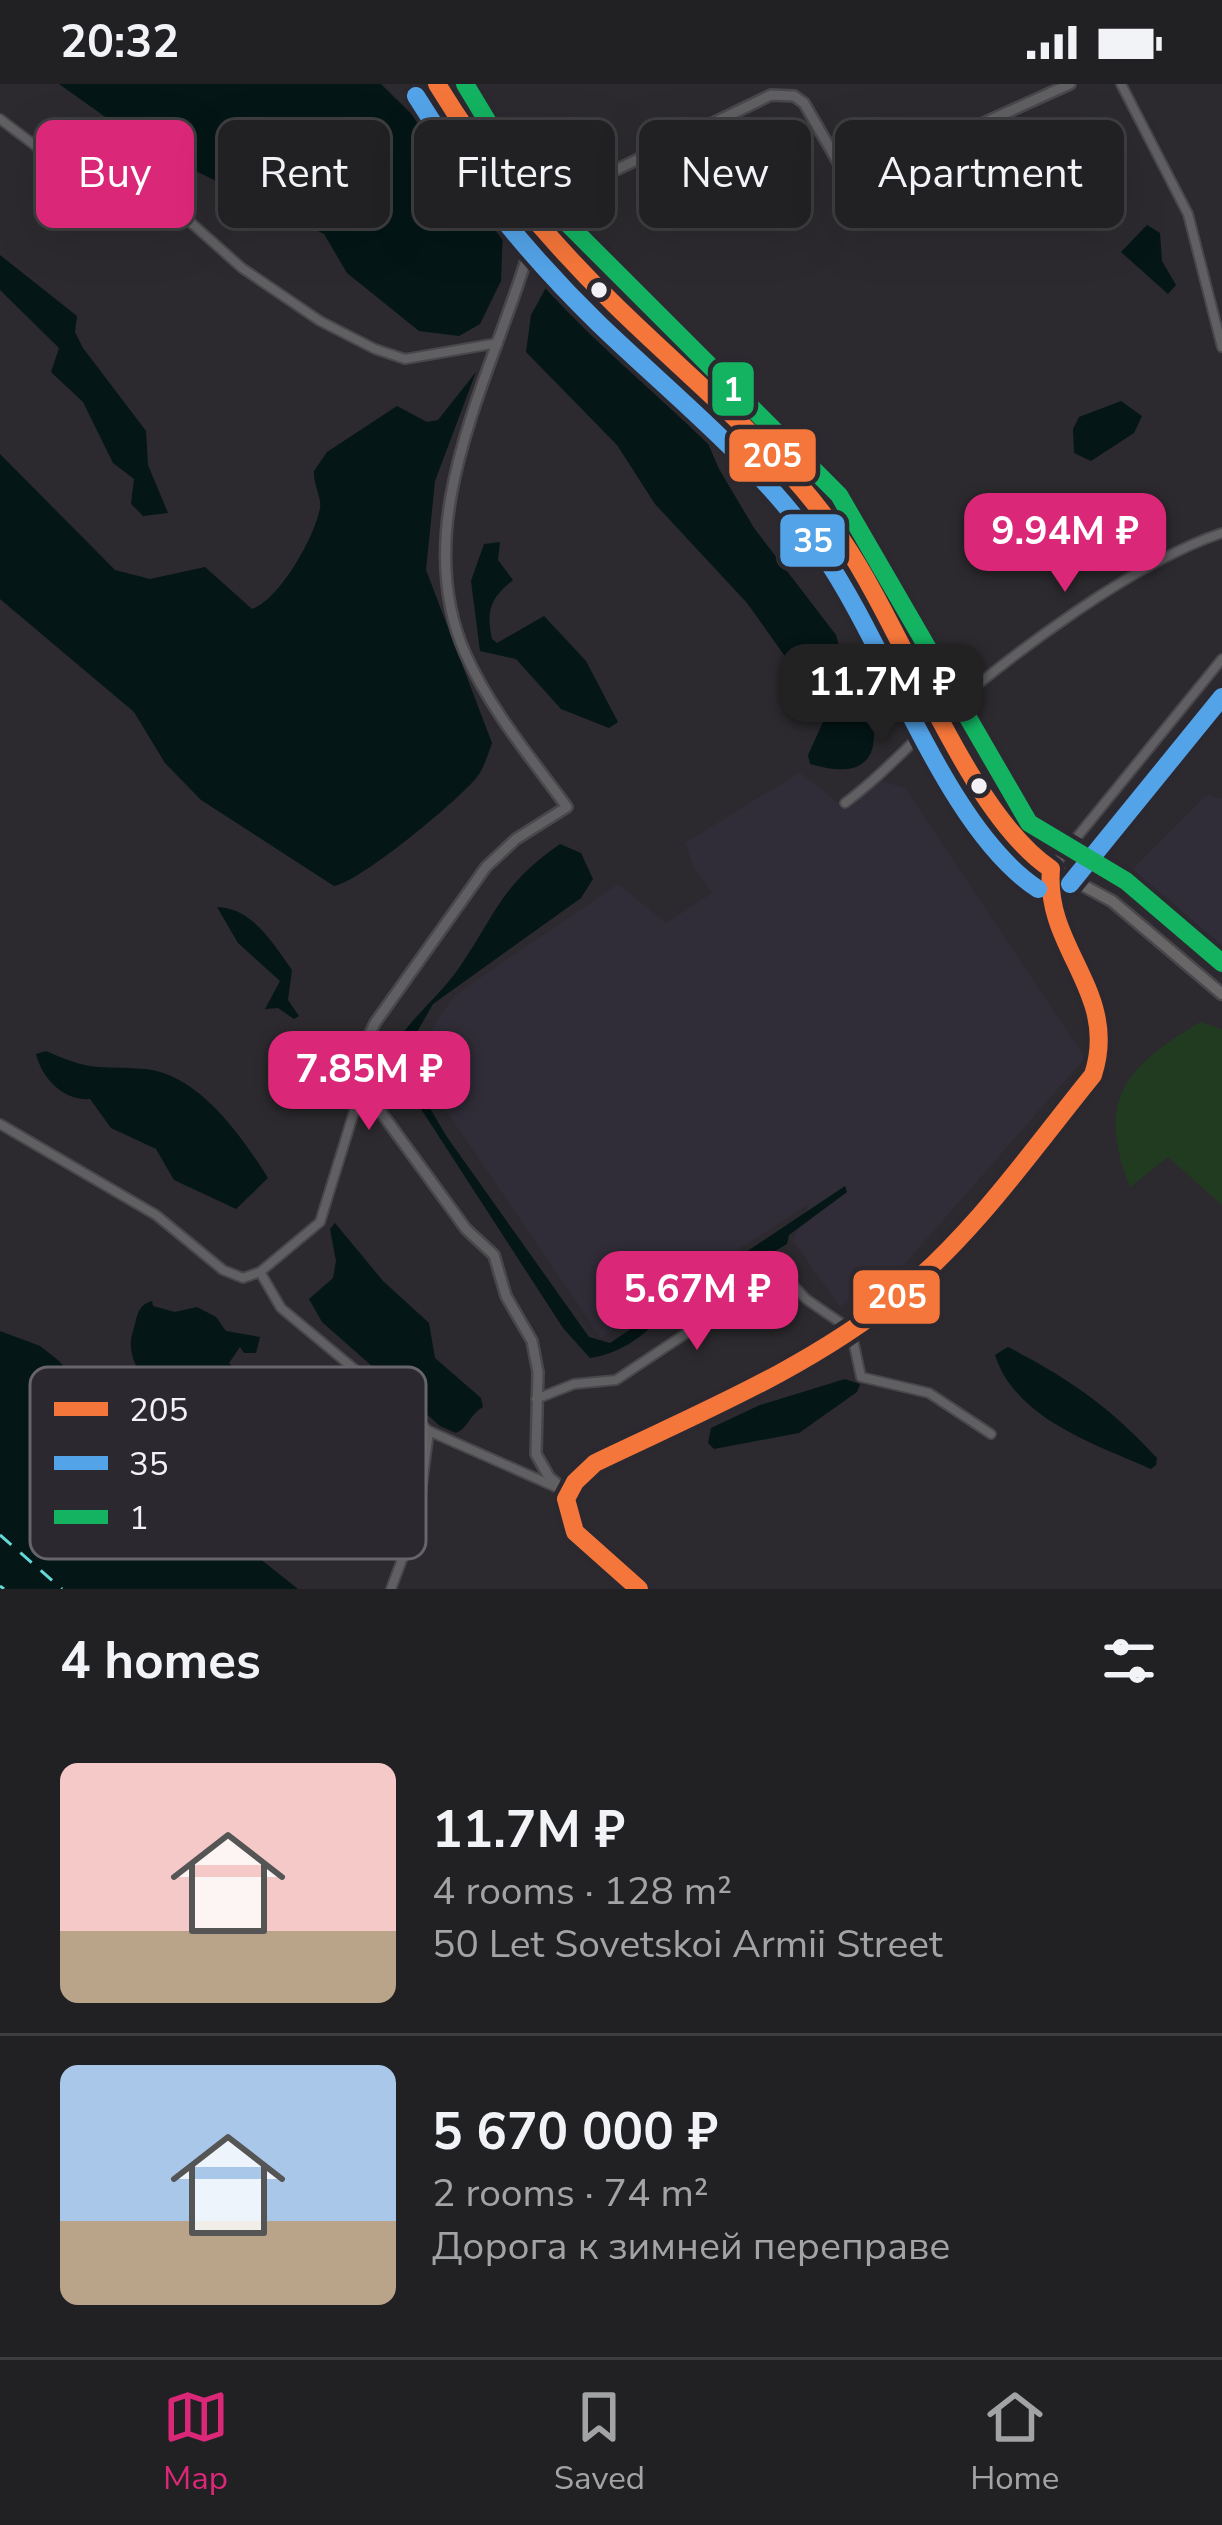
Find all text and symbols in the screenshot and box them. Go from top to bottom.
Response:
text: 20:32 [60,12,179,73]
chip: Buy [36,120,194,228]
chip: Rent [218,120,390,228]
chip: Filters [414,120,615,228]
chip: New [639,120,811,228]
chip: Apartment [835,120,1124,228]
unlabelled marker [588,279,610,301]
line badge: 1 [710,360,756,418]
text: 1 [723,368,743,413]
line badge: 205 [727,427,818,484]
text: 205 [742,434,802,479]
pin: 9.94M ₽ [954,493,1176,595]
text: 9.94M ₽ [991,505,1139,558]
line badge: 35 [778,512,847,569]
text: 35 [793,519,833,564]
pin: 11.7M ₽ [771,644,993,746]
text: 11.7M ₽ [808,656,956,709]
unlabelled marker [968,775,990,797]
pin: 7.85M ₽ [258,1031,480,1133]
text: 7.85M ₽ [295,1043,443,1096]
pin: 5.67M ₽ [586,1251,808,1353]
text: 5.67M ₽ [623,1263,771,1316]
line badge: 205 [851,1268,942,1326]
text: 205 [867,1275,927,1320]
legend [30,1367,426,1559]
text: 205 [129,1388,188,1433]
text: 35 [129,1442,169,1487]
text: 1 [129,1496,149,1541]
text: 4 homes [60,1626,261,1696]
icon: filters [1096,1628,1162,1694]
text: 11.7M ₽ [432,1795,625,1865]
icon: home [156,1811,300,1955]
text: 4 rooms · 128 m² [432,1865,732,1918]
text: 50 Let Sovetskoi Armii Street [432,1918,943,1971]
text: 5 670 000 ₽ [432,2097,718,2167]
icon: home [156,2113,300,2257]
text: 2 rooms · 74 m² [432,2167,709,2220]
text: Дорога к зимней переправе [432,2220,950,2273]
tab: Map [163,2384,229,2501]
tab: Saved [554,2384,645,2501]
tab: Home [970,2384,1059,2501]

